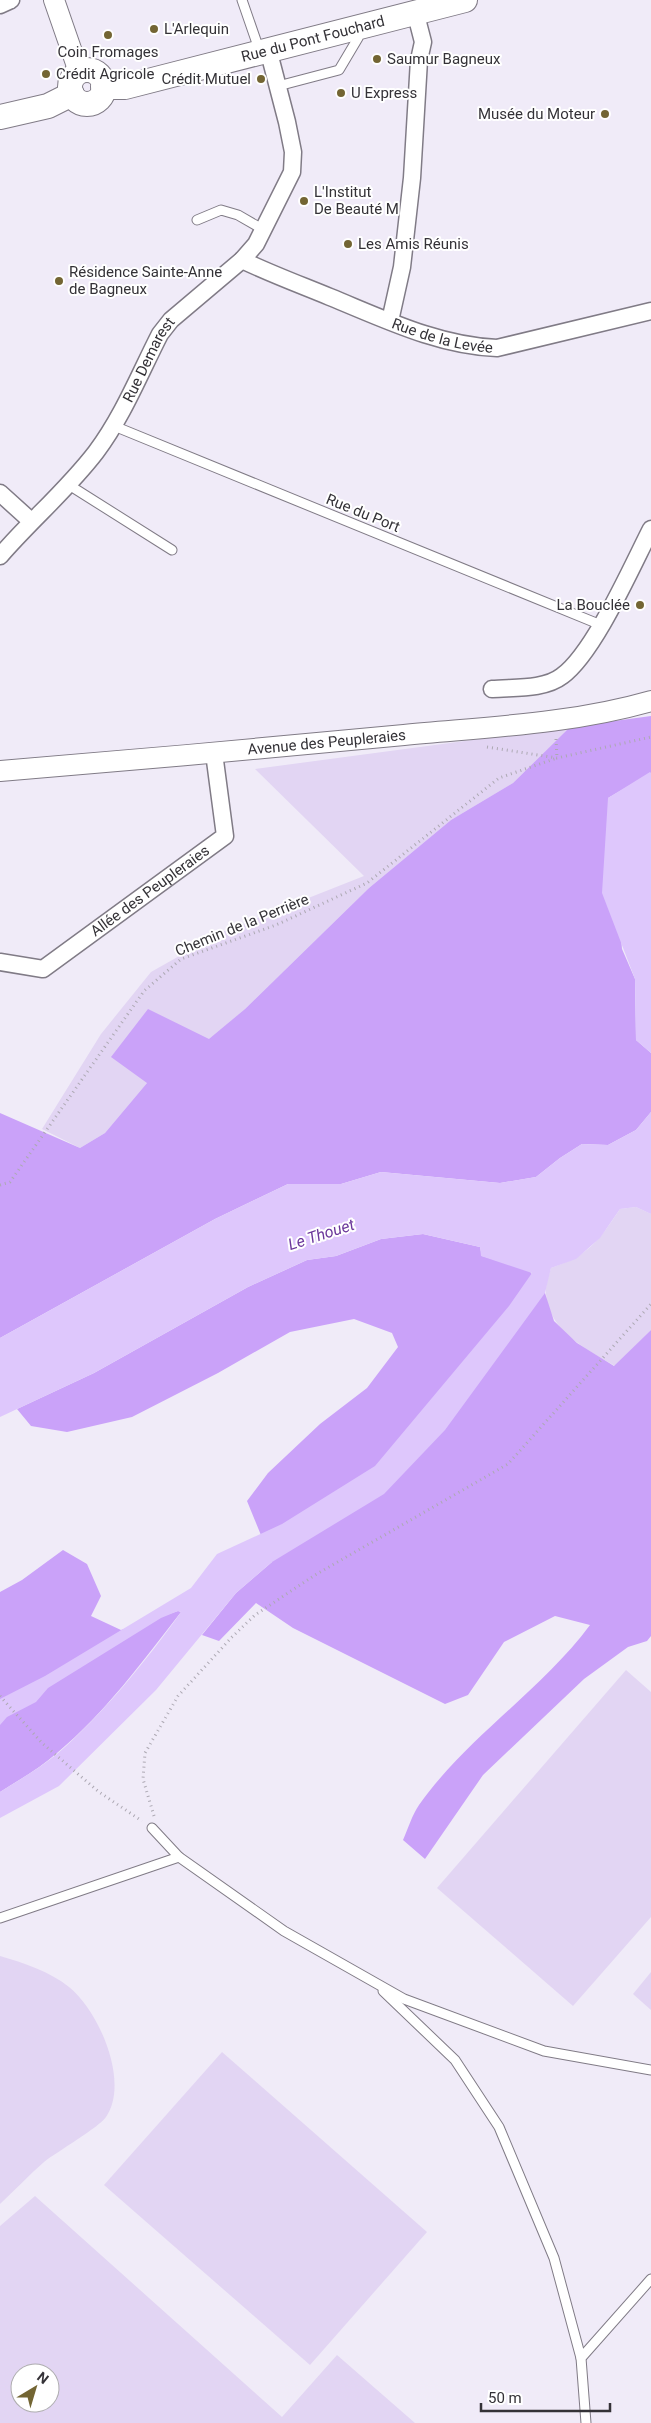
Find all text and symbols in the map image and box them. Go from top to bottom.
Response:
street label: Rue du Pont Fouchard [239,12,387,66]
place label: L'Arlequin [164,20,229,38]
marker: L'Arlequin [148,23,160,35]
marker: Coin Fromages [102,29,114,41]
place label: Coin Fromages [58,43,159,61]
place label: Saumur Bagneux [387,50,501,68]
marker: Saumur Bagneux [371,53,383,65]
place label: Crédit Agricole [56,65,154,83]
marker: Crédit Agricole [40,68,52,80]
place label: Crédit Mutuel [161,70,251,88]
marker: Crédit Mutuel [255,73,267,85]
place label: U Express [351,84,417,102]
marker: U Express [335,87,347,99]
place label: Musée du Moteur [478,105,595,123]
marker: Musée du Moteur [599,108,611,120]
place label: L'Institut De Beauté M [314,183,399,218]
marker: L'Institut De Beauté M [298,195,310,207]
place label: Les Amis Réunis [358,235,469,253]
marker: Les Amis Réunis [342,238,354,250]
place label: Résidence Sainte-Anne de Bagneux [69,263,222,298]
marker: Résidence Sainte-Anne de Bagneux [53,275,65,287]
street label: Rue Demarest [119,313,179,405]
street label: Rue de la Levée [389,314,494,357]
street label: Rue du Port [324,490,403,536]
place label: La Bouclée [556,596,630,614]
marker: La Bouclée [634,599,646,611]
street label: Avenue des Peupleraies [247,726,407,759]
street label: Allée des Peupleraies [87,841,213,940]
street label: Chemin de la Perrière [173,890,311,960]
water label: Le Thouet [286,1215,358,1254]
north arrow [10,2363,60,2413]
text: N [34,2368,52,2387]
scale bar [481,2380,610,2412]
text: 50 m [488,2389,522,2407]

